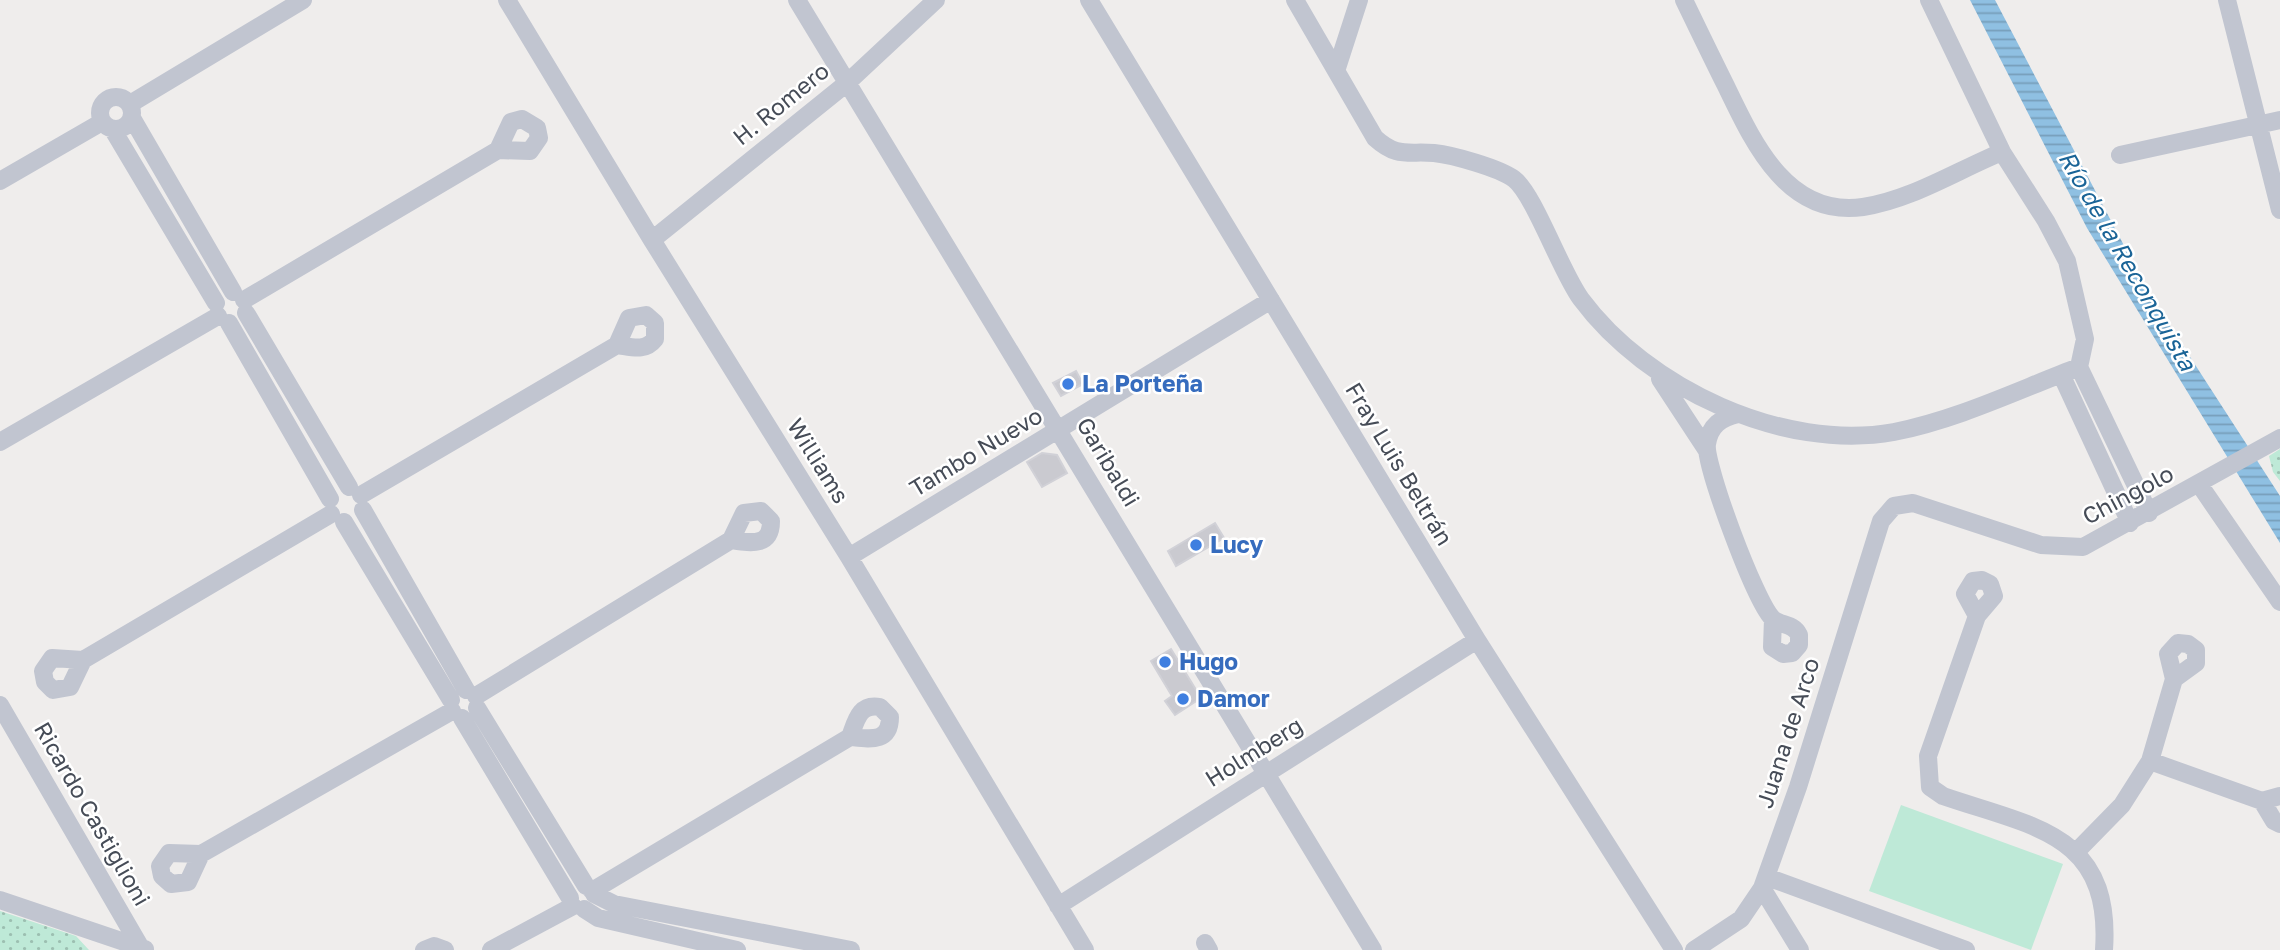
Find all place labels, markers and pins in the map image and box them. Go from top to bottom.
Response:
place label: La Porteña [1082,369,1203,397]
marker: La Porteña [1060,376,1076,392]
place label: Lucy [1210,530,1263,558]
marker: Lucy [1188,537,1204,553]
place label: Hugo [1179,647,1238,675]
marker: Hugo [1157,654,1173,670]
place label: Damor [1197,684,1270,712]
marker: Damor [1175,691,1191,707]

